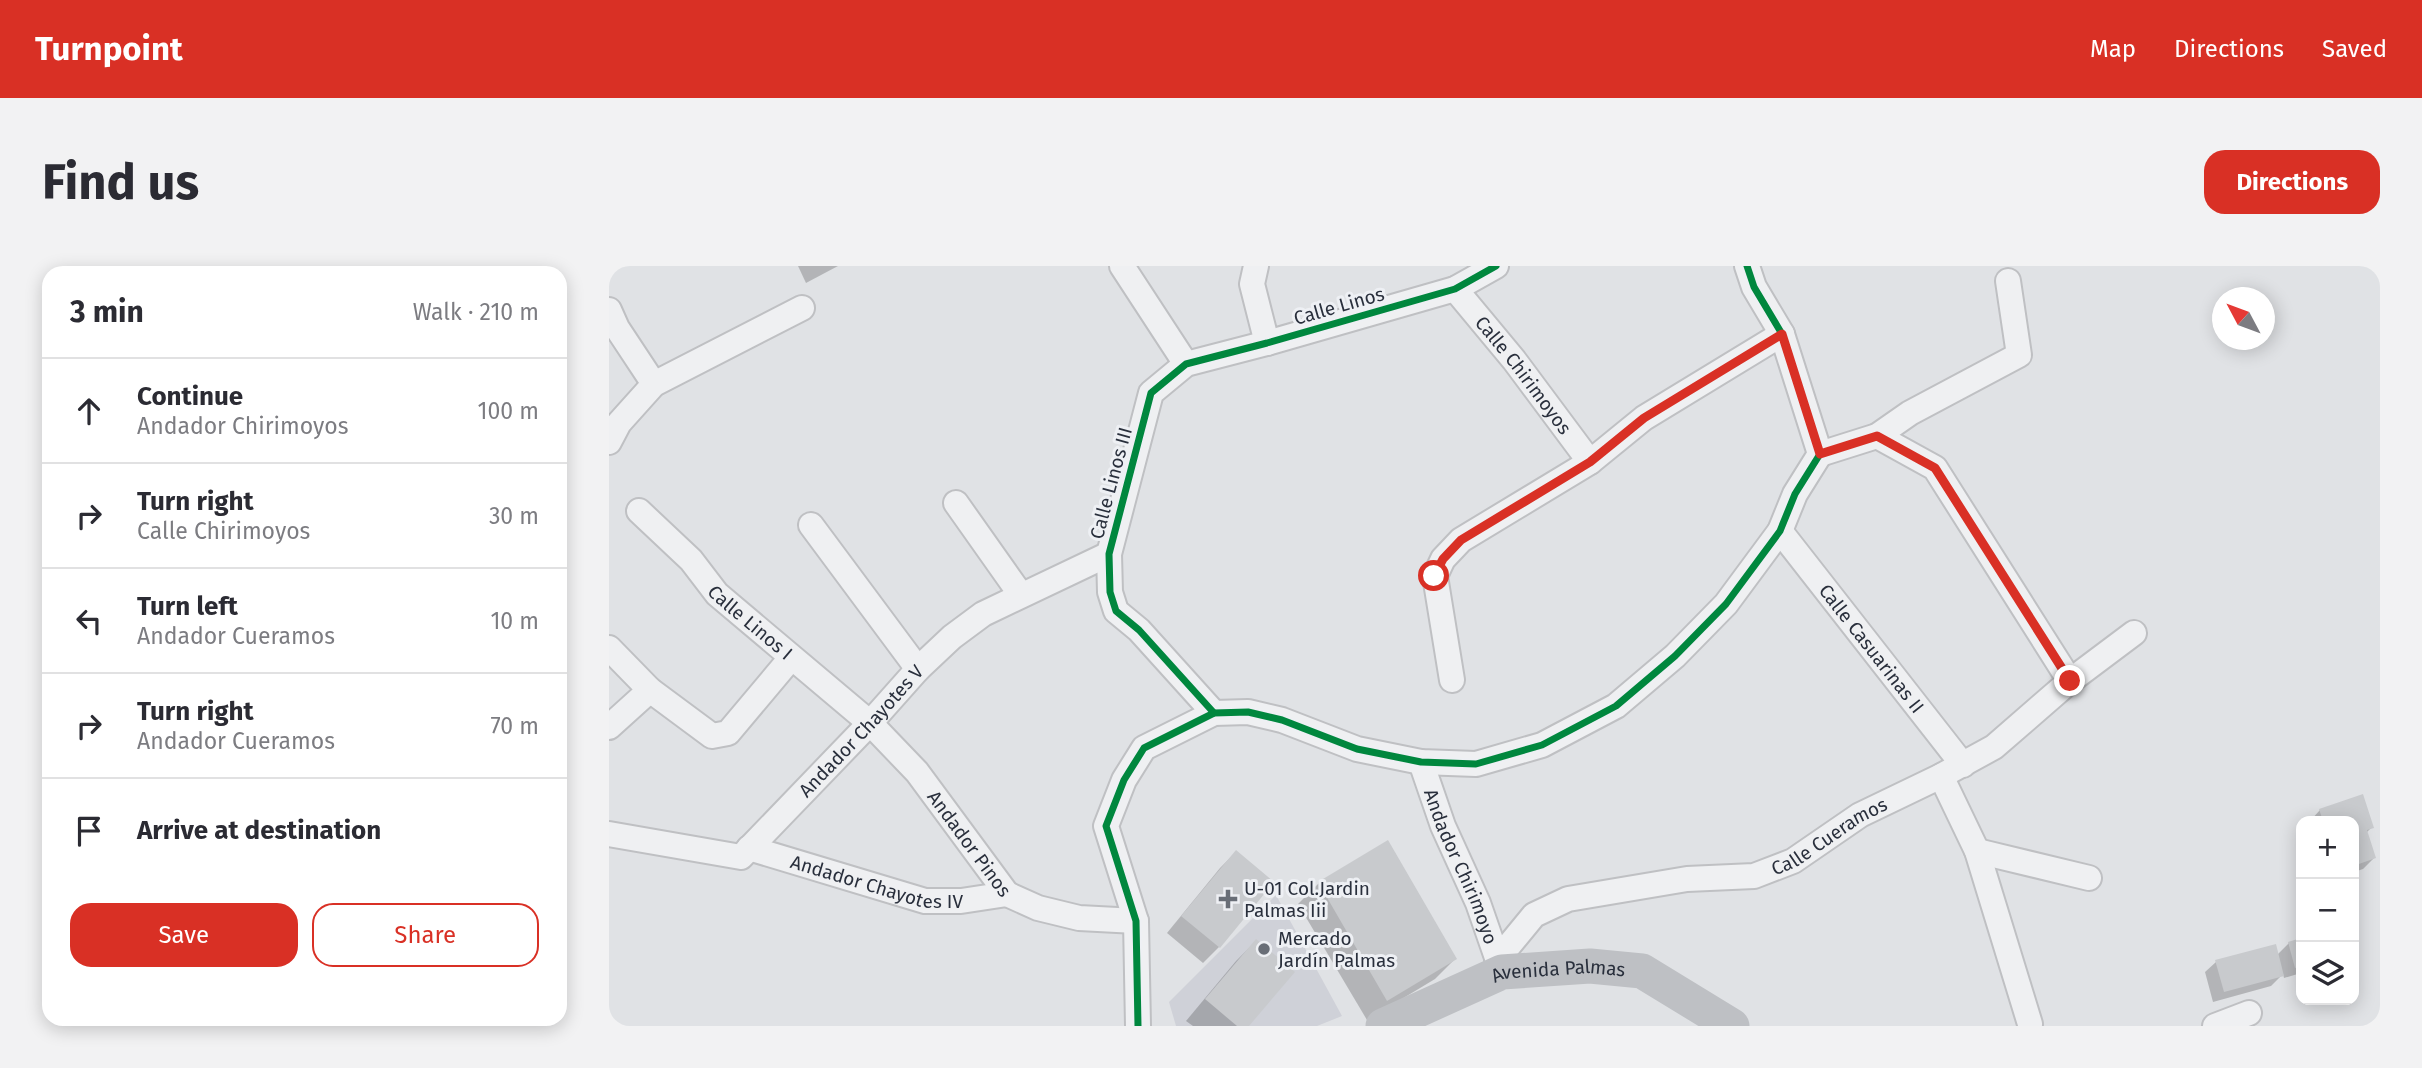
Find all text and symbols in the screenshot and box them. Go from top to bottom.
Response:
text: Turnpoint [35,29,183,69]
text: Map [2090,35,2136,63]
text: Directions [2174,35,2284,63]
text: Saved [2322,35,2387,63]
button: Directions [2204,150,2380,214]
text: Find us [42,153,199,212]
street label: Calle Linos [1291,282,1387,330]
north arrow [2212,287,2275,350]
text: 3 min [70,294,144,330]
text: Walk · 210 m [413,298,539,326]
street label: Calle Chirimoyos [1471,311,1577,439]
text: Continue [137,381,243,412]
icon: ahead [70,392,108,430]
text: 100 m [478,397,539,425]
text: Andador Chirimoyos [137,412,349,440]
street label: Calle Linos III [1085,425,1137,541]
text: Turn right [137,486,254,517]
icon: right [70,497,108,535]
text: 30 m [489,502,539,530]
text: Calle Chirimoyos [137,517,310,545]
route start [1418,560,1449,591]
street label: Calle Casuarinas II [1814,579,1929,717]
street label: Calle Linos I [703,581,797,664]
text: Turn left [137,591,238,622]
icon: left [70,602,108,640]
text: 10 m [490,607,539,635]
text: Andador Cueramos [137,622,335,650]
street label: Andador Chayotes V [794,660,928,802]
route end [2054,665,2085,696]
text: Turn right [137,696,254,727]
icon: right [70,707,108,745]
text: 70 m [490,712,539,740]
text: Andador Cueramos [137,727,335,755]
street label: Andador Pinos [923,786,1016,901]
street label: Andador Chirimoyo [1420,786,1503,947]
street label: Calle Cueramos [1768,792,1891,880]
icon: arrive [70,812,108,850]
text: Arrive at destination [137,815,381,846]
map controls [2296,816,2359,1005]
button: + [2296,816,2359,879]
street label: Andador Chayotes IV [788,850,963,913]
place label: U-01 Col.Jardin Palmas Iii [1244,877,1370,922]
button: − [2296,879,2359,942]
marker: U-01 Col.Jardin Palmas Iii [1218,889,1238,909]
button: Save [70,903,298,967]
button: Share [312,903,539,967]
place label: Mercado Jardín Palmas [1278,927,1395,972]
marker: Mercado Jardín Palmas [1256,941,1272,957]
button: layers [2296,942,2359,1005]
street label: Avenida Palmas [1487,954,1627,987]

